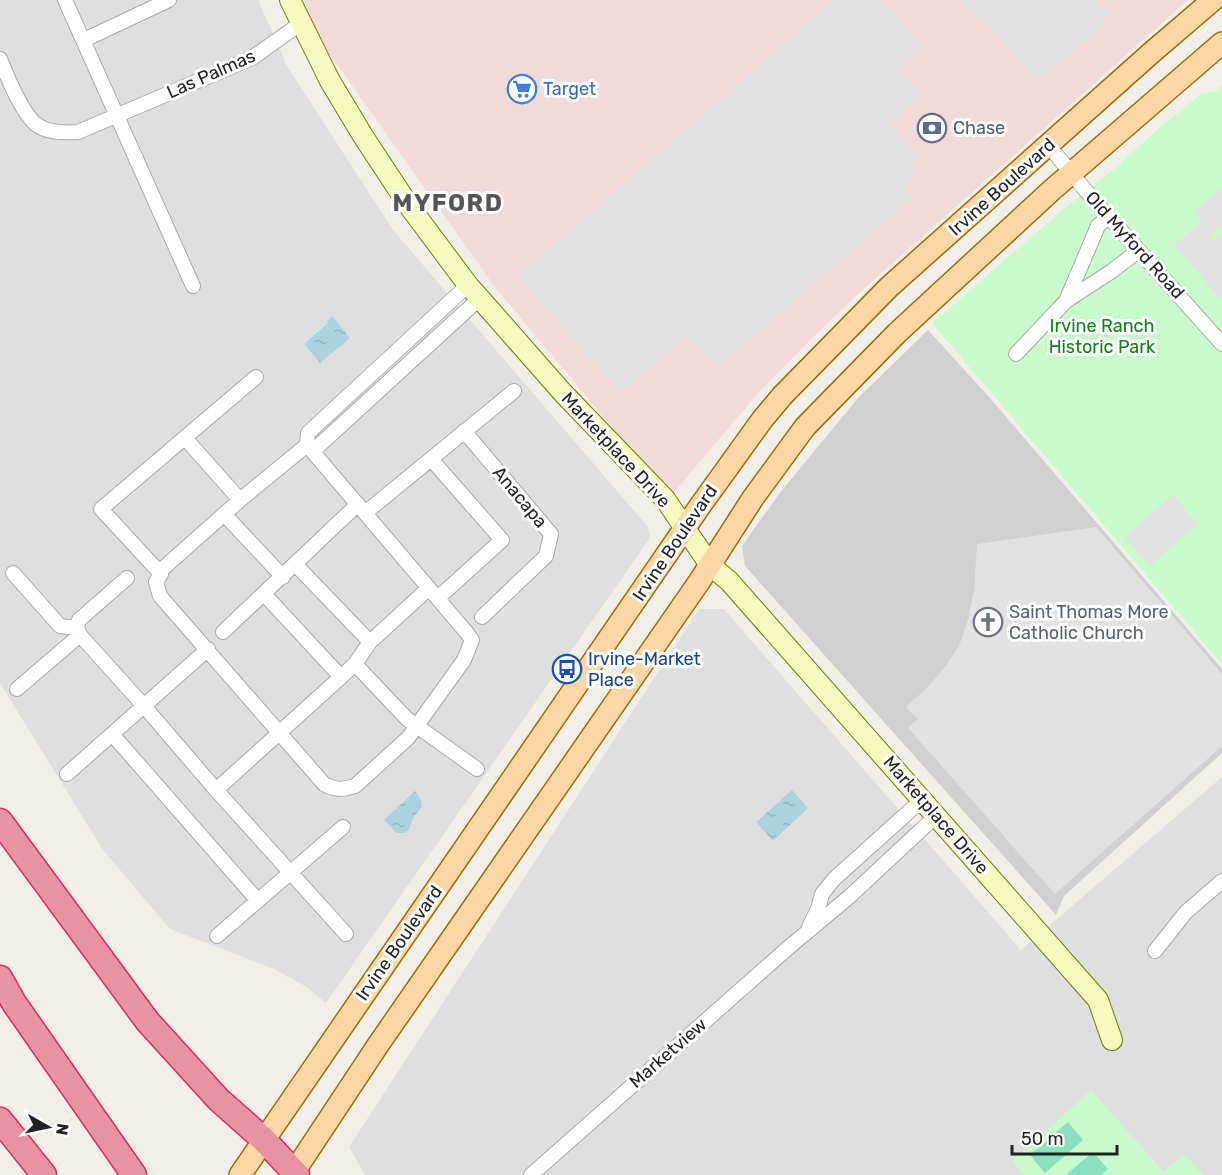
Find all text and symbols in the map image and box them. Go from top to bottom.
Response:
street label: Las Palmas [163,45,259,103]
supermarket icon: Target [506,73,538,105]
place label: Target [543,78,596,100]
bank icon: Chase [916,112,948,144]
place label: Chase [953,117,1005,139]
street label: Irvine Boulevard [944,133,1060,241]
street label: Old Myford Road [1081,187,1189,303]
district label: MYFORD [393,189,503,217]
park label: Irvine Ranch Historic Park [1049,315,1156,358]
street label: Marketplace Drive [557,388,675,512]
street label: Anacapa [488,462,552,532]
street label: Irvine Boulevard [628,481,722,605]
place label: Saint Thomas More Catholic Church [1009,601,1169,644]
church icon: Saint Thomas More Catholic Church [972,606,1004,638]
place label: Irvine-Market Place [588,648,701,691]
bus stop icon: Irvine-Market Place [551,653,583,685]
street label: Marketplace Drive [879,751,993,879]
street label: Irvine Boulevard [351,881,447,1005]
street label: Marketview [625,1013,711,1093]
north arrow [18,1097,78,1157]
scale bar [1012,1118,1117,1156]
text: N [52,1122,73,1136]
text: 50 m [1021,1128,1064,1150]

